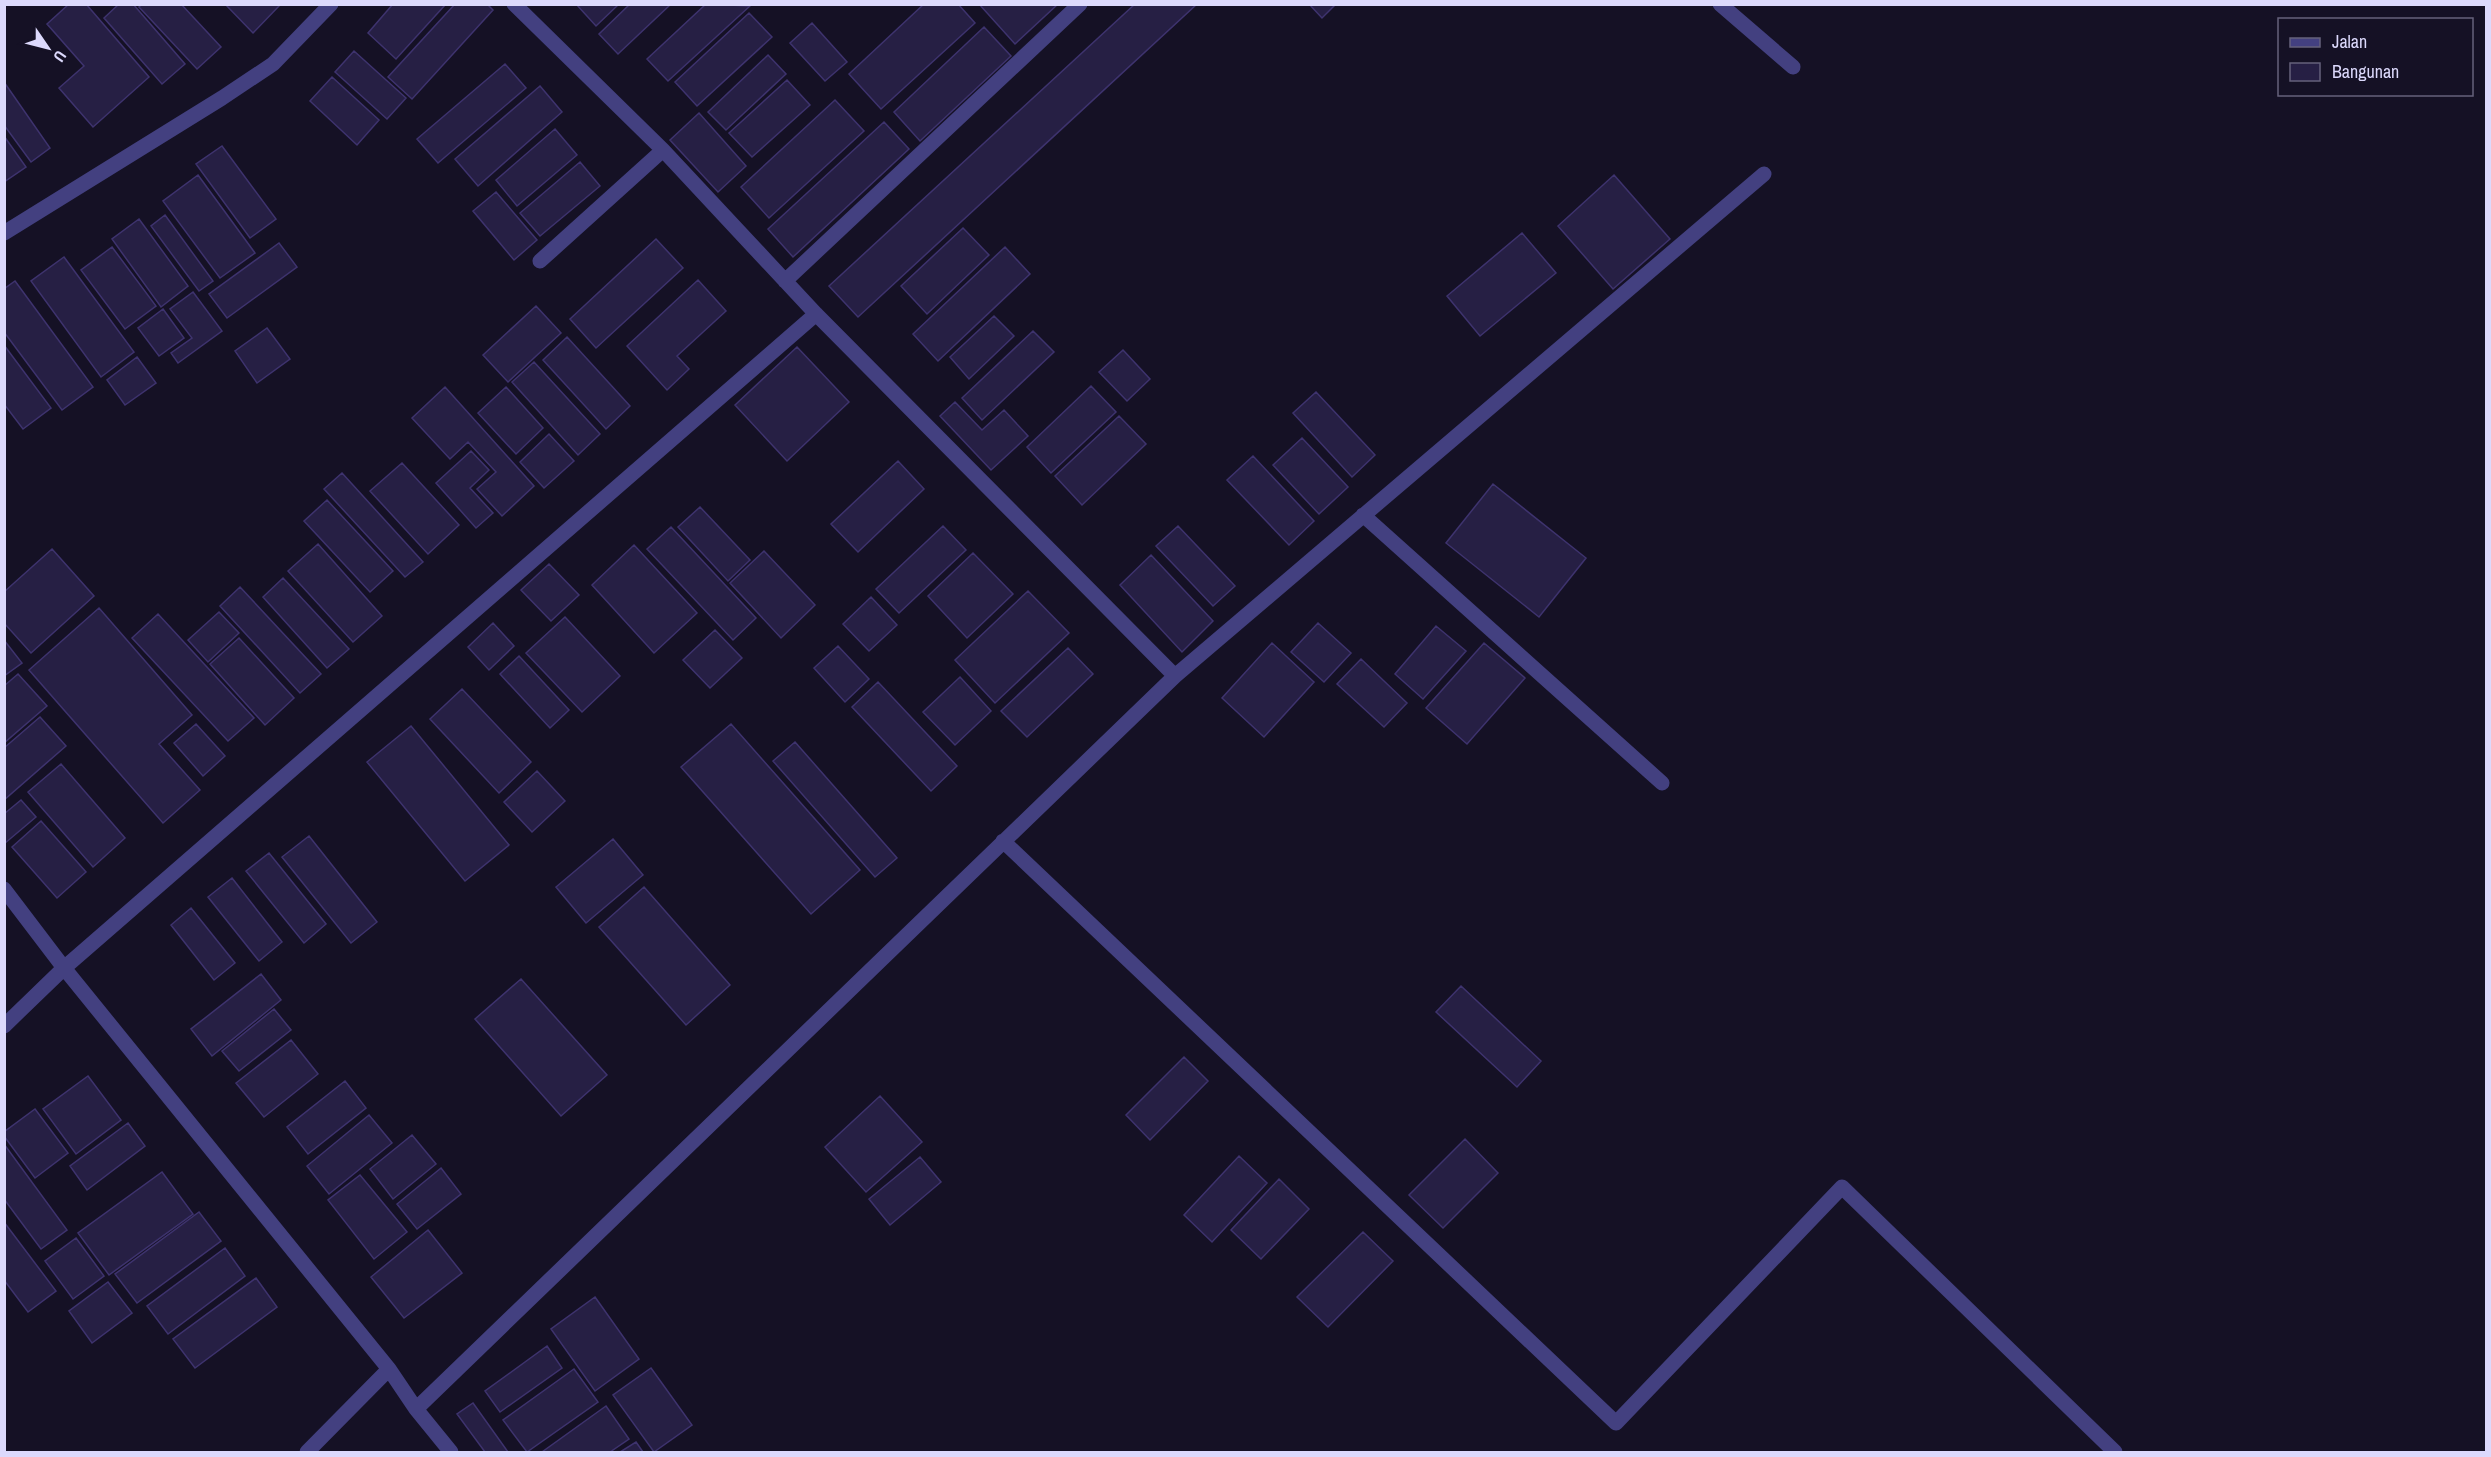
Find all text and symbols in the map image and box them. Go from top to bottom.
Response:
north arrow [18,18,78,78]
legend [2278,18,2473,96]
text: Jalan [2332,29,2367,54]
text: U [49,46,72,67]
text: Bangunan [2332,59,2399,84]

